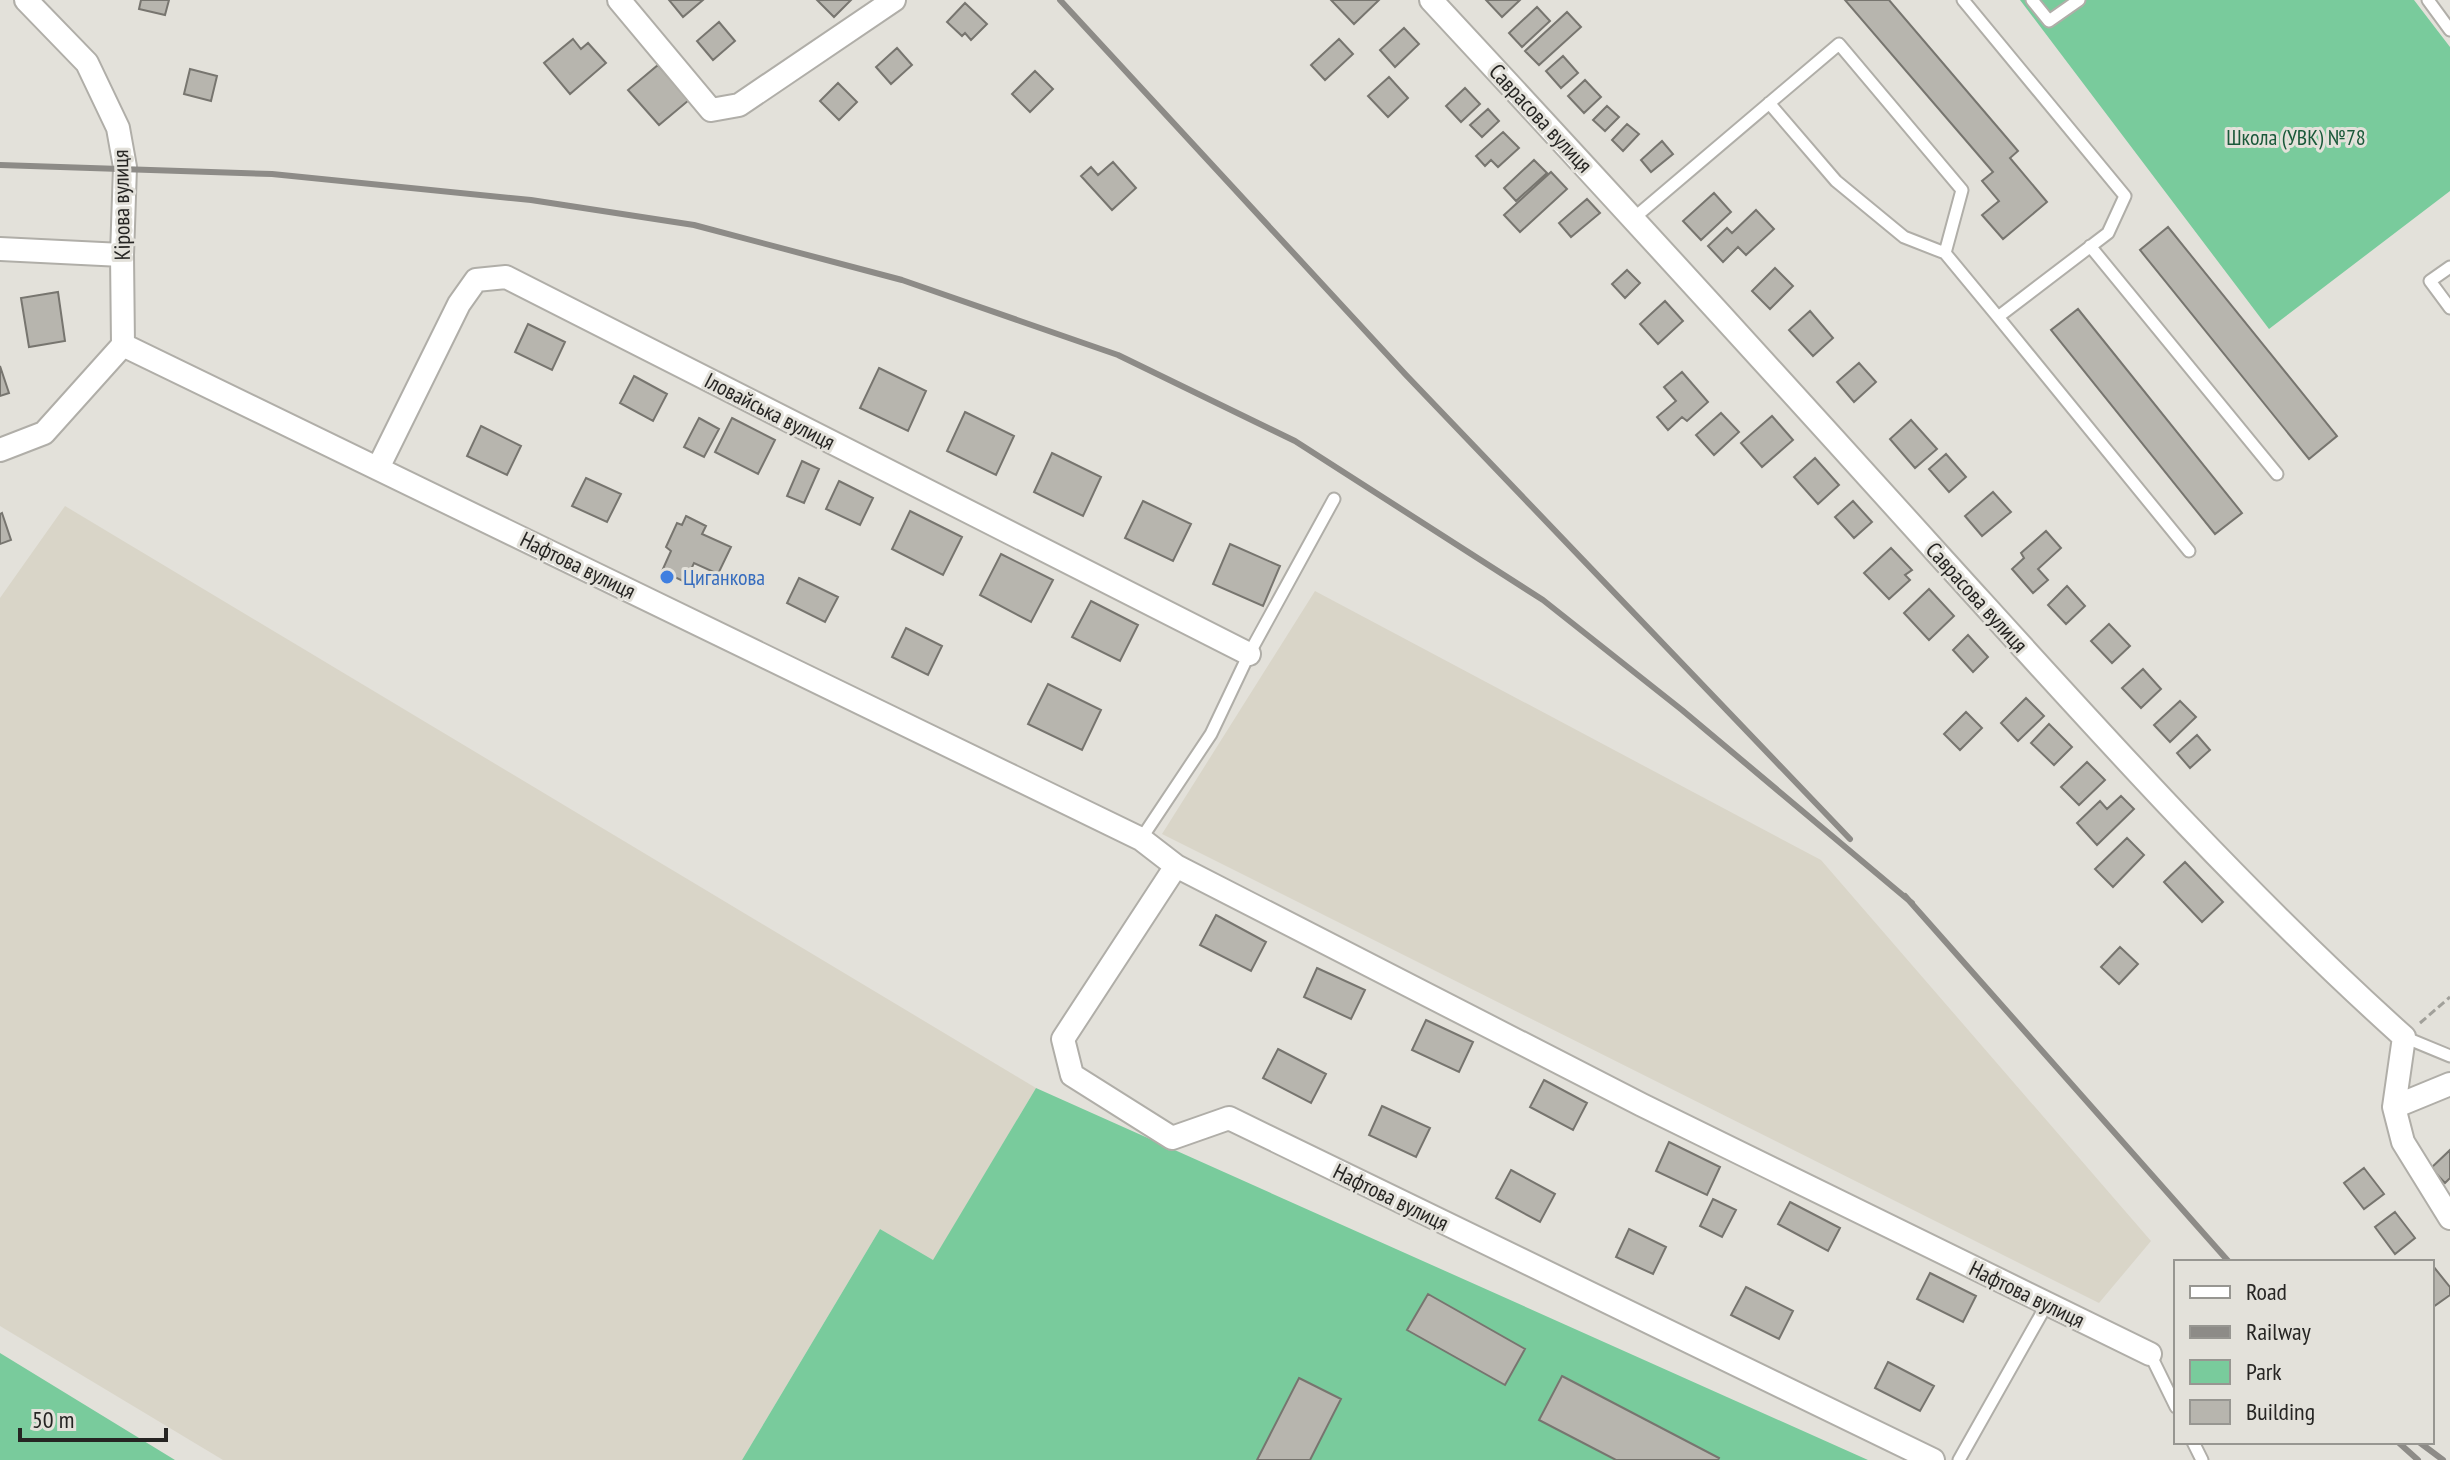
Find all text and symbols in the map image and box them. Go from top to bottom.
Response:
street label: Саврасова вулиця [1483,58,1599,178]
park label: Школа (УВК) №78 [2226,123,2366,151]
street label: Кірова вулиця [106,149,136,261]
street label: Іловайська вулиця [700,366,840,456]
street label: Нафтова вулиця [516,525,640,605]
street label: Саврасова вулиця [1920,536,2034,658]
place label: Циганкова [683,563,765,591]
marker: Циганкова [658,568,676,586]
street label: Нафтова вулиця [1329,1157,1453,1237]
street label: Нафтова вулиця [1965,1254,2089,1334]
legend [2174,1260,2434,1444]
text: Road [2246,1276,2287,1307]
text: Railway [2246,1316,2311,1347]
text: Park [2246,1356,2282,1387]
scale bar [20,1392,166,1442]
text: Building [2246,1396,2315,1427]
text: 50 m [32,1404,74,1435]

